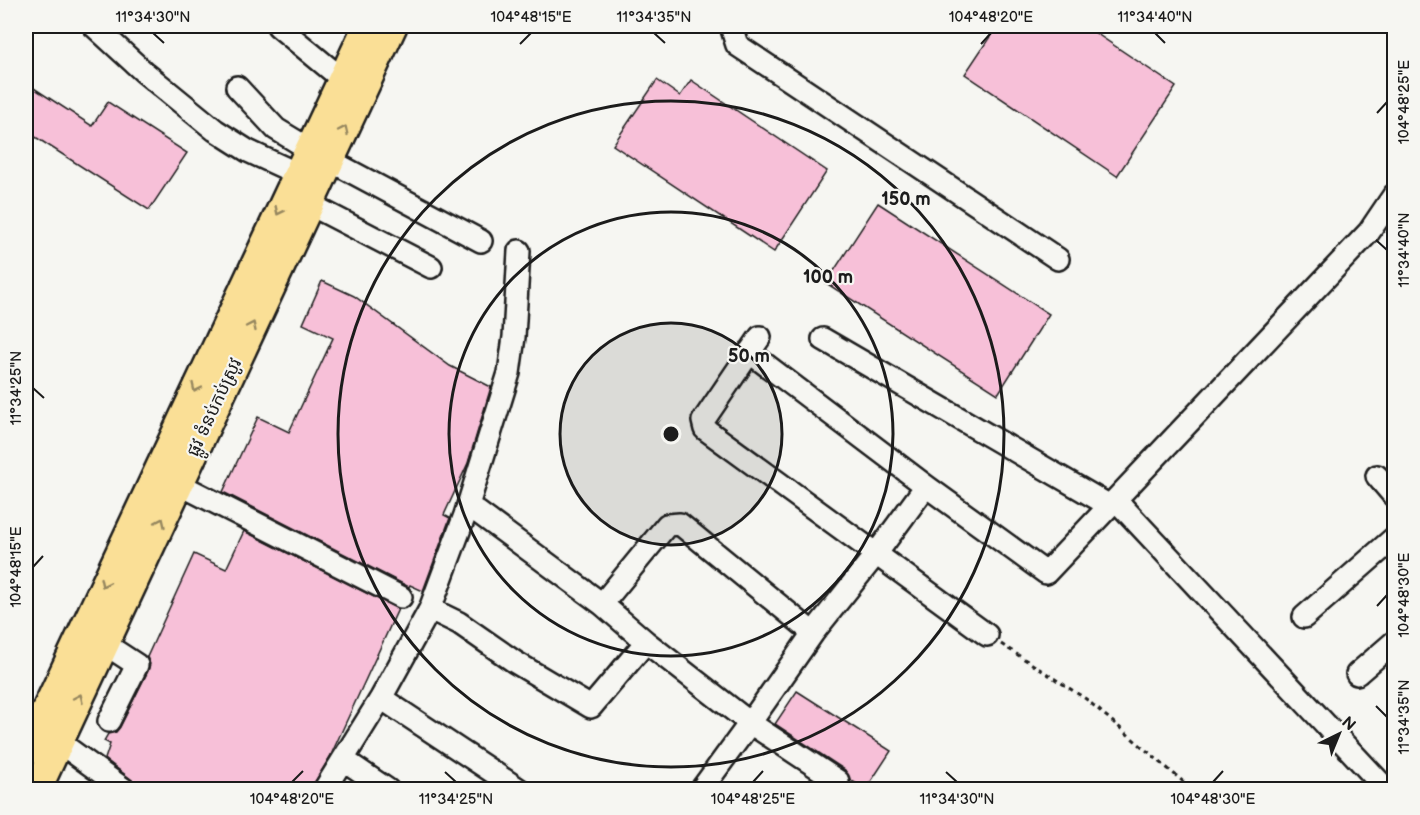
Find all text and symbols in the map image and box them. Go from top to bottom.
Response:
text: 11°34'30"N [115,8,191,27]
text: 104°48'15"E [490,8,572,27]
text: 11°34'35"N [617,8,691,27]
text: 104°48'20"E [949,8,1033,27]
text: 11°34'40"N [1117,8,1193,27]
text: 104°48'25"E [1395,60,1414,144]
one-way arrow [336,125,348,136]
text: 150 m [881,189,931,210]
one-way arrow [275,205,287,216]
text: 11°34'40"N [1395,212,1414,288]
text: 100 m [803,267,853,288]
one-way arrow [245,321,257,332]
text: 50 m [728,346,770,367]
text: 11°34'25"N [7,351,26,425]
street label: ផ្លូវ ទំនប់កប់ស្រូវ [182,354,251,462]
one-way arrow [191,381,203,392]
centre of rings [661,424,681,444]
one-way arrow [154,517,166,528]
text: 104°48'15"E [7,526,26,608]
text: 104°48'30"E [1395,552,1414,637]
one-way arrow [100,577,112,588]
text: 11°34'35"N [1395,680,1414,754]
one-way arrow [72,694,84,705]
north arrow [1309,704,1369,764]
text: N [1337,713,1359,735]
text: 104°48'20"E [250,790,334,809]
text: 11°34'25"N [419,790,493,809]
text: 104°48'25"E [711,790,795,809]
text: 11°34'30"N [919,790,995,809]
text: 104°48'30"E [1171,790,1256,809]

